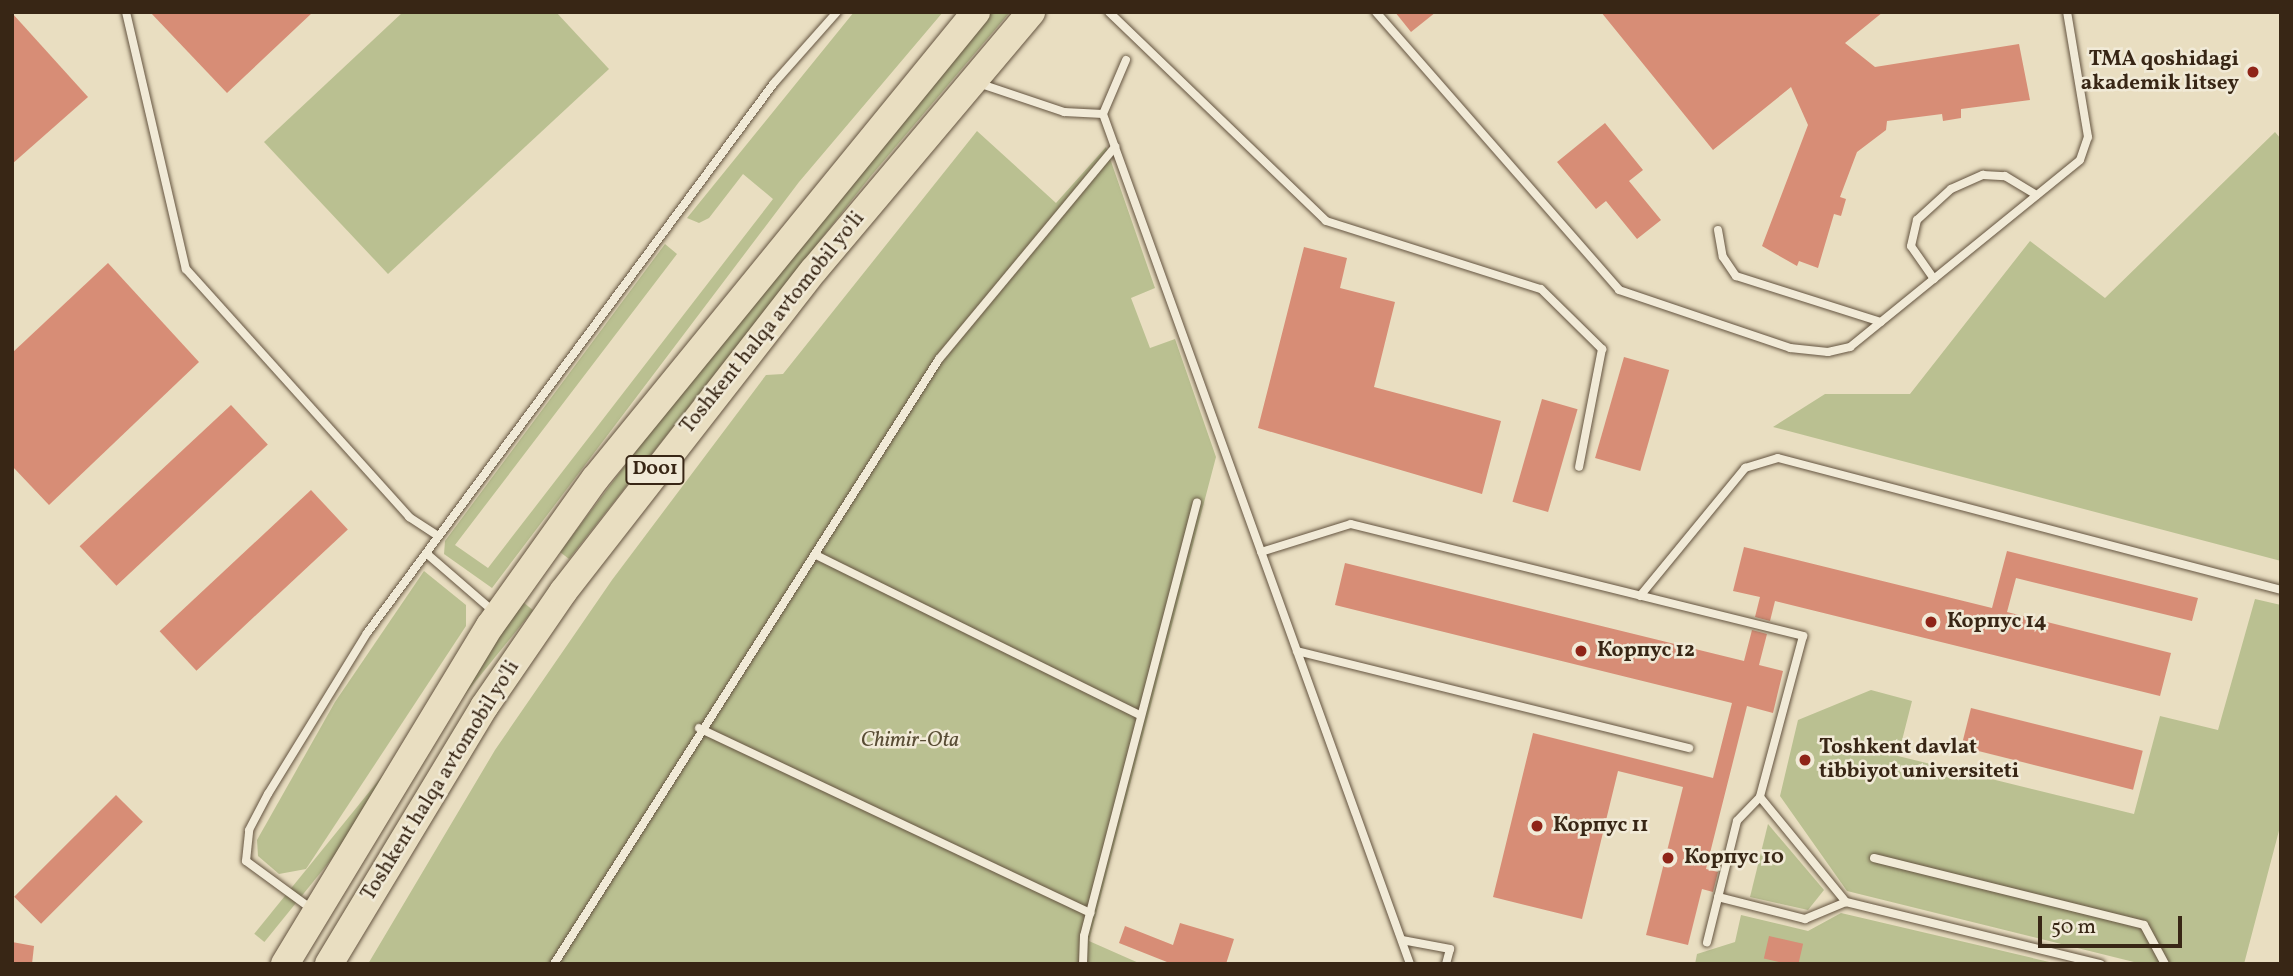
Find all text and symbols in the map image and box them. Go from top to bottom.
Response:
place label: TMA qoshidagi akademik litsey [2081,47,2239,97]
marker: TMA qoshidagi akademik litsey [2245,64,2261,80]
street label: Toshkent halqa avtomobil yo'li [675,207,871,439]
road number: D001 [625,454,685,485]
place label: Корпус 14 [1947,609,2047,635]
marker: Корпус 14 [1921,612,1941,632]
place label: Корпус 12 [1597,638,1695,664]
marker: Корпус 12 [1571,641,1591,661]
street label: Toshkent halqa avtomobil yo'li [356,656,526,906]
park label: Chimir-Ota [861,728,959,754]
place label: Toshkent davlat tibbiyot universiteti [1819,735,2019,785]
marker: Toshkent davlat tibbiyot universiteti [1797,752,1813,768]
place label: Корпус 11 [1553,813,1648,839]
marker: Корпус 11 [1527,816,1547,836]
place label: Корпус 10 [1684,845,1784,871]
marker: Корпус 10 [1658,848,1678,868]
scale bar [2041,902,2184,946]
text: 50 m [2051,913,2096,942]

